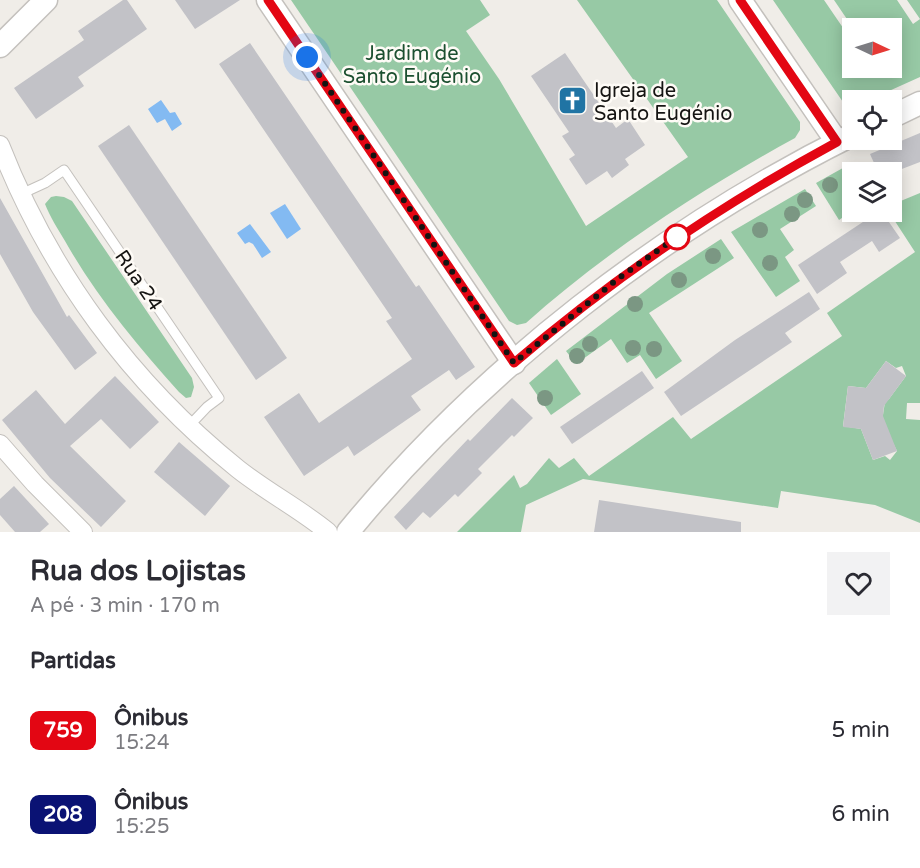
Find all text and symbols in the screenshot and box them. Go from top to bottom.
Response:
north arrow [842,18,902,78]
map controls [842,18,902,222]
your location [292,42,322,72]
park label: Jardim de Santo Eugénio [343,42,481,89]
place label: Igreja de Santo Eugénio [594,79,732,126]
church icon: Igreja de Santo Eugénio [557,85,589,117]
button: locate [842,90,902,150]
button: layers [842,162,902,222]
unlabelled marker [664,224,690,250]
street label: Rua 24 [109,246,167,315]
button: heart [827,552,890,615]
text: Rua dos Lojistas [30,554,246,588]
text: A pé · 3 min · 170 m [30,594,220,618]
text: Partidas [30,648,116,674]
text: Ônibus [114,705,188,731]
text: 5 min [831,717,890,743]
text: 759 [43,718,83,743]
text: 15:24 [114,731,169,755]
text: Ônibus [114,789,188,815]
text: 6 min [831,801,890,827]
text: 208 [43,802,83,827]
text: 15:25 [114,815,169,839]

